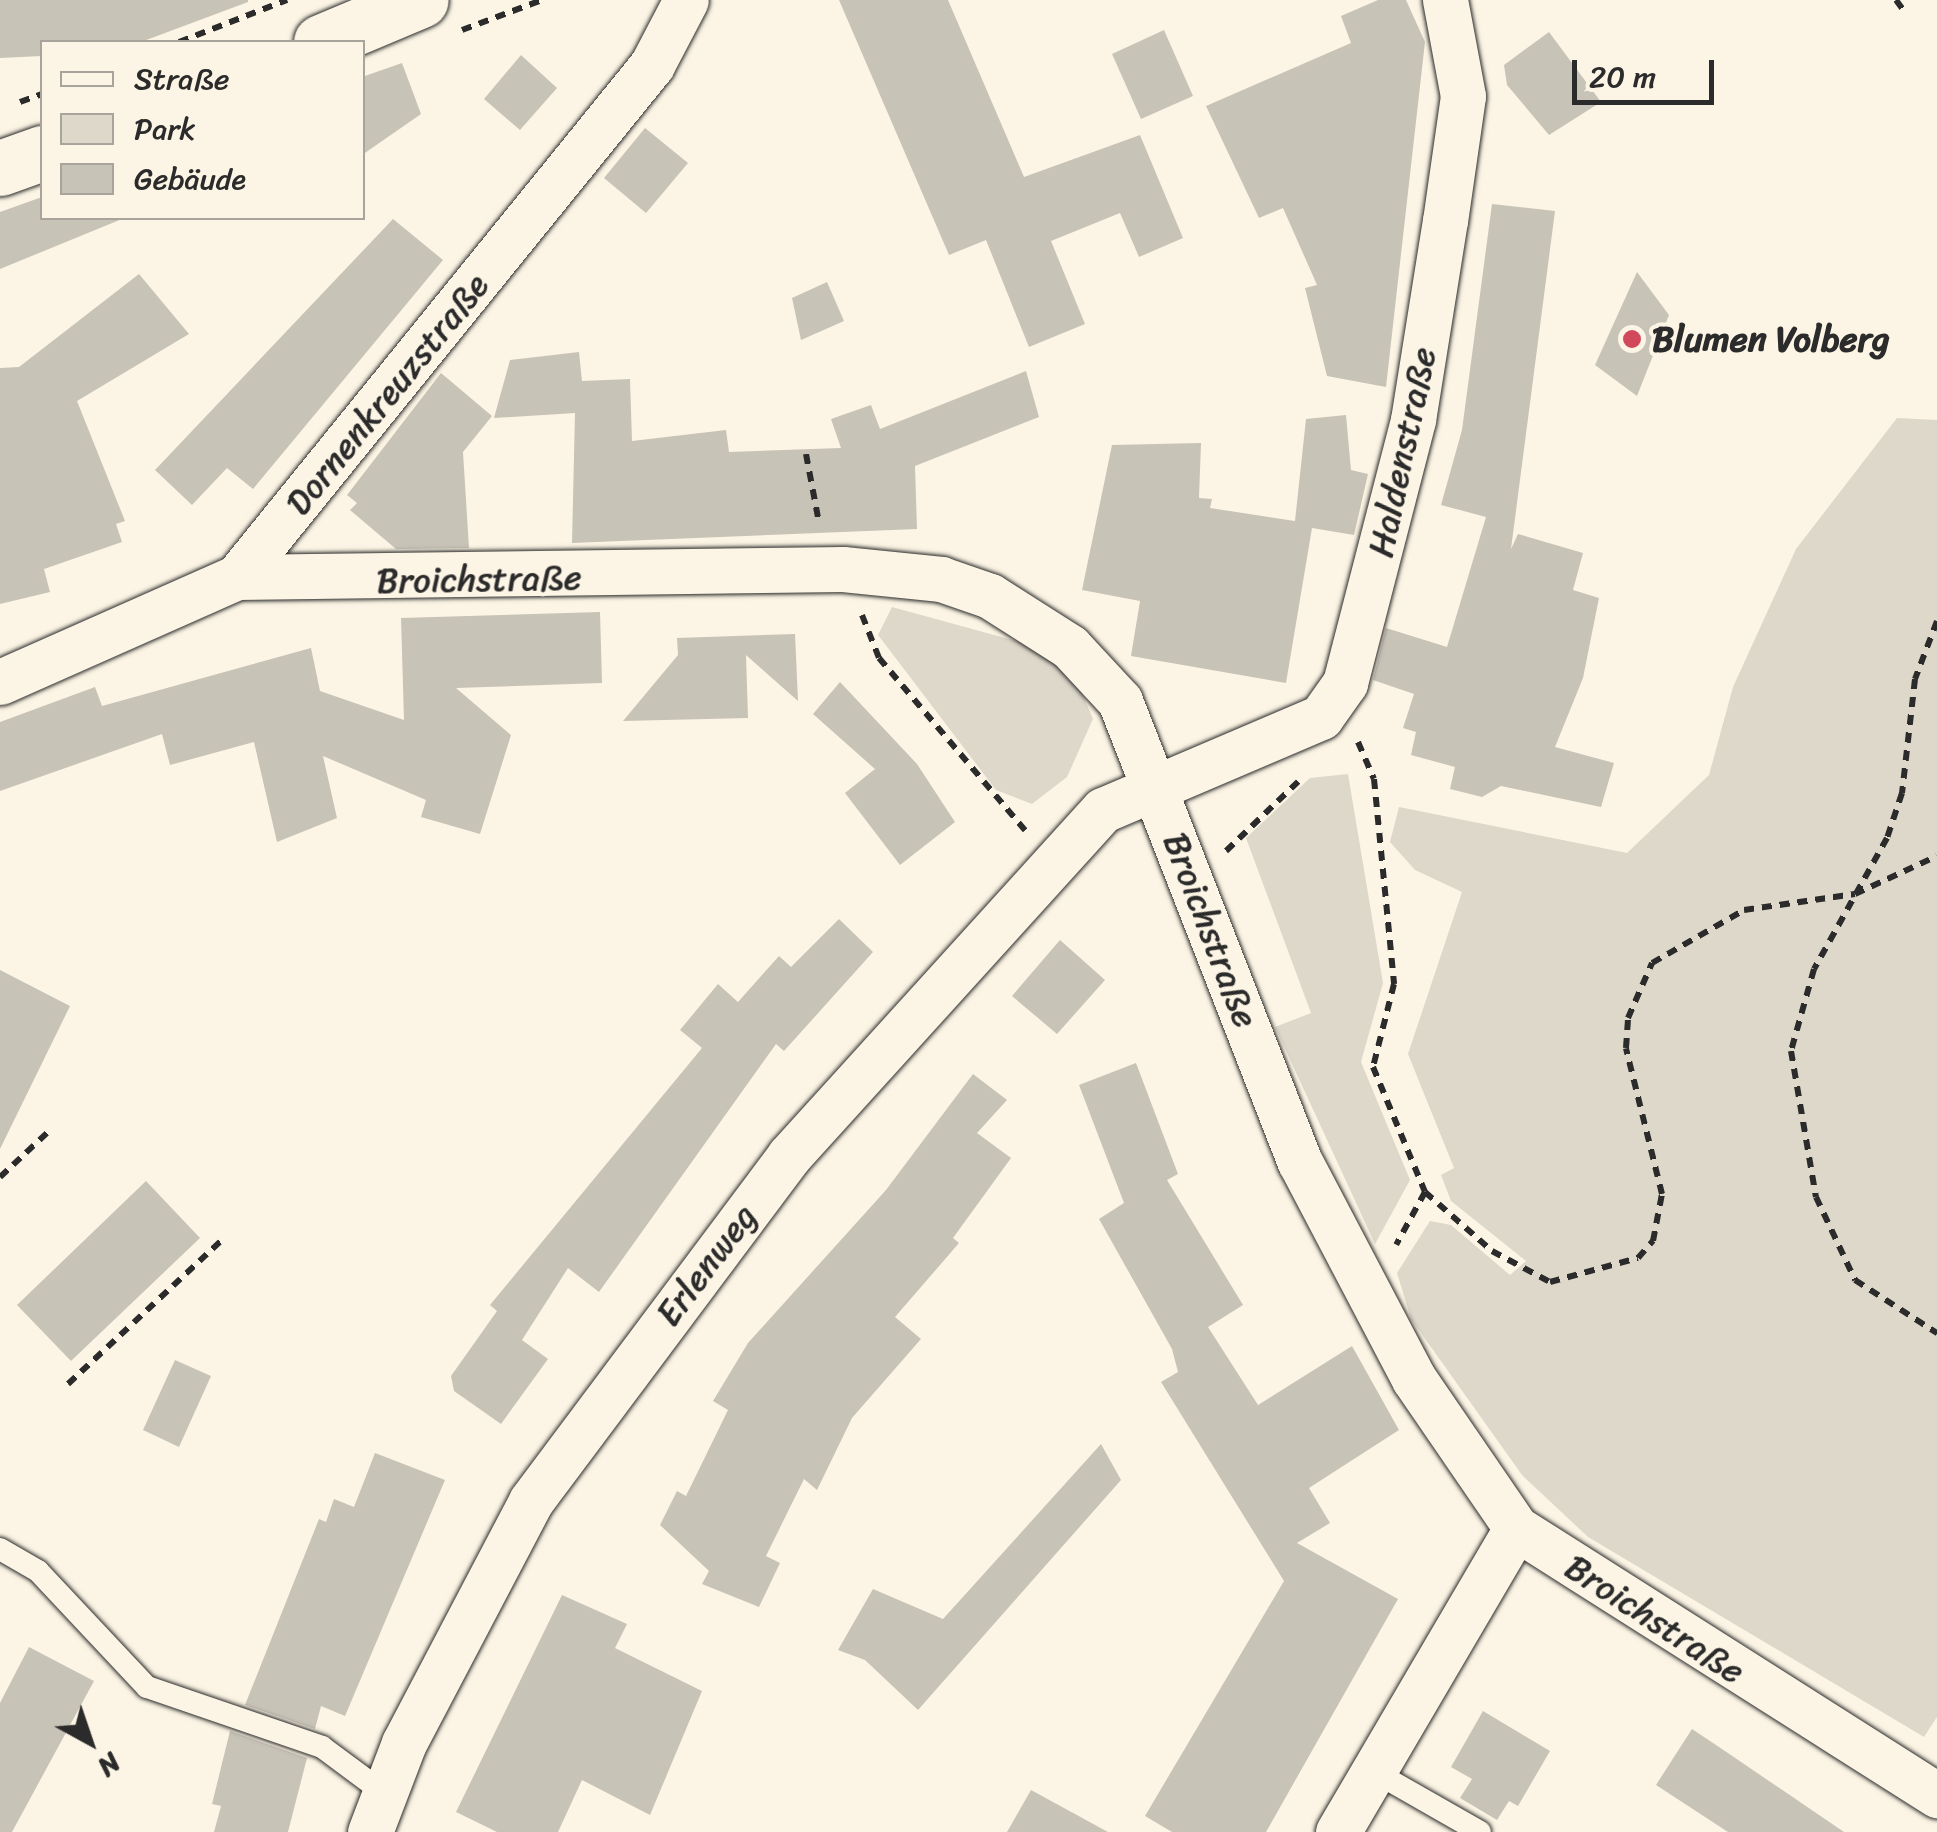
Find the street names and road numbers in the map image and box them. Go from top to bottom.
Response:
street label: Dornenkreuzstraße [277,265,497,523]
street label: Haldenstraße [1359,343,1445,561]
street label: Broichstraße [376,556,582,602]
street label: Broichstraße [1155,827,1267,1033]
street label: Erlenweg [647,1196,765,1334]
street label: Broichstraße [1558,1546,1752,1692]

